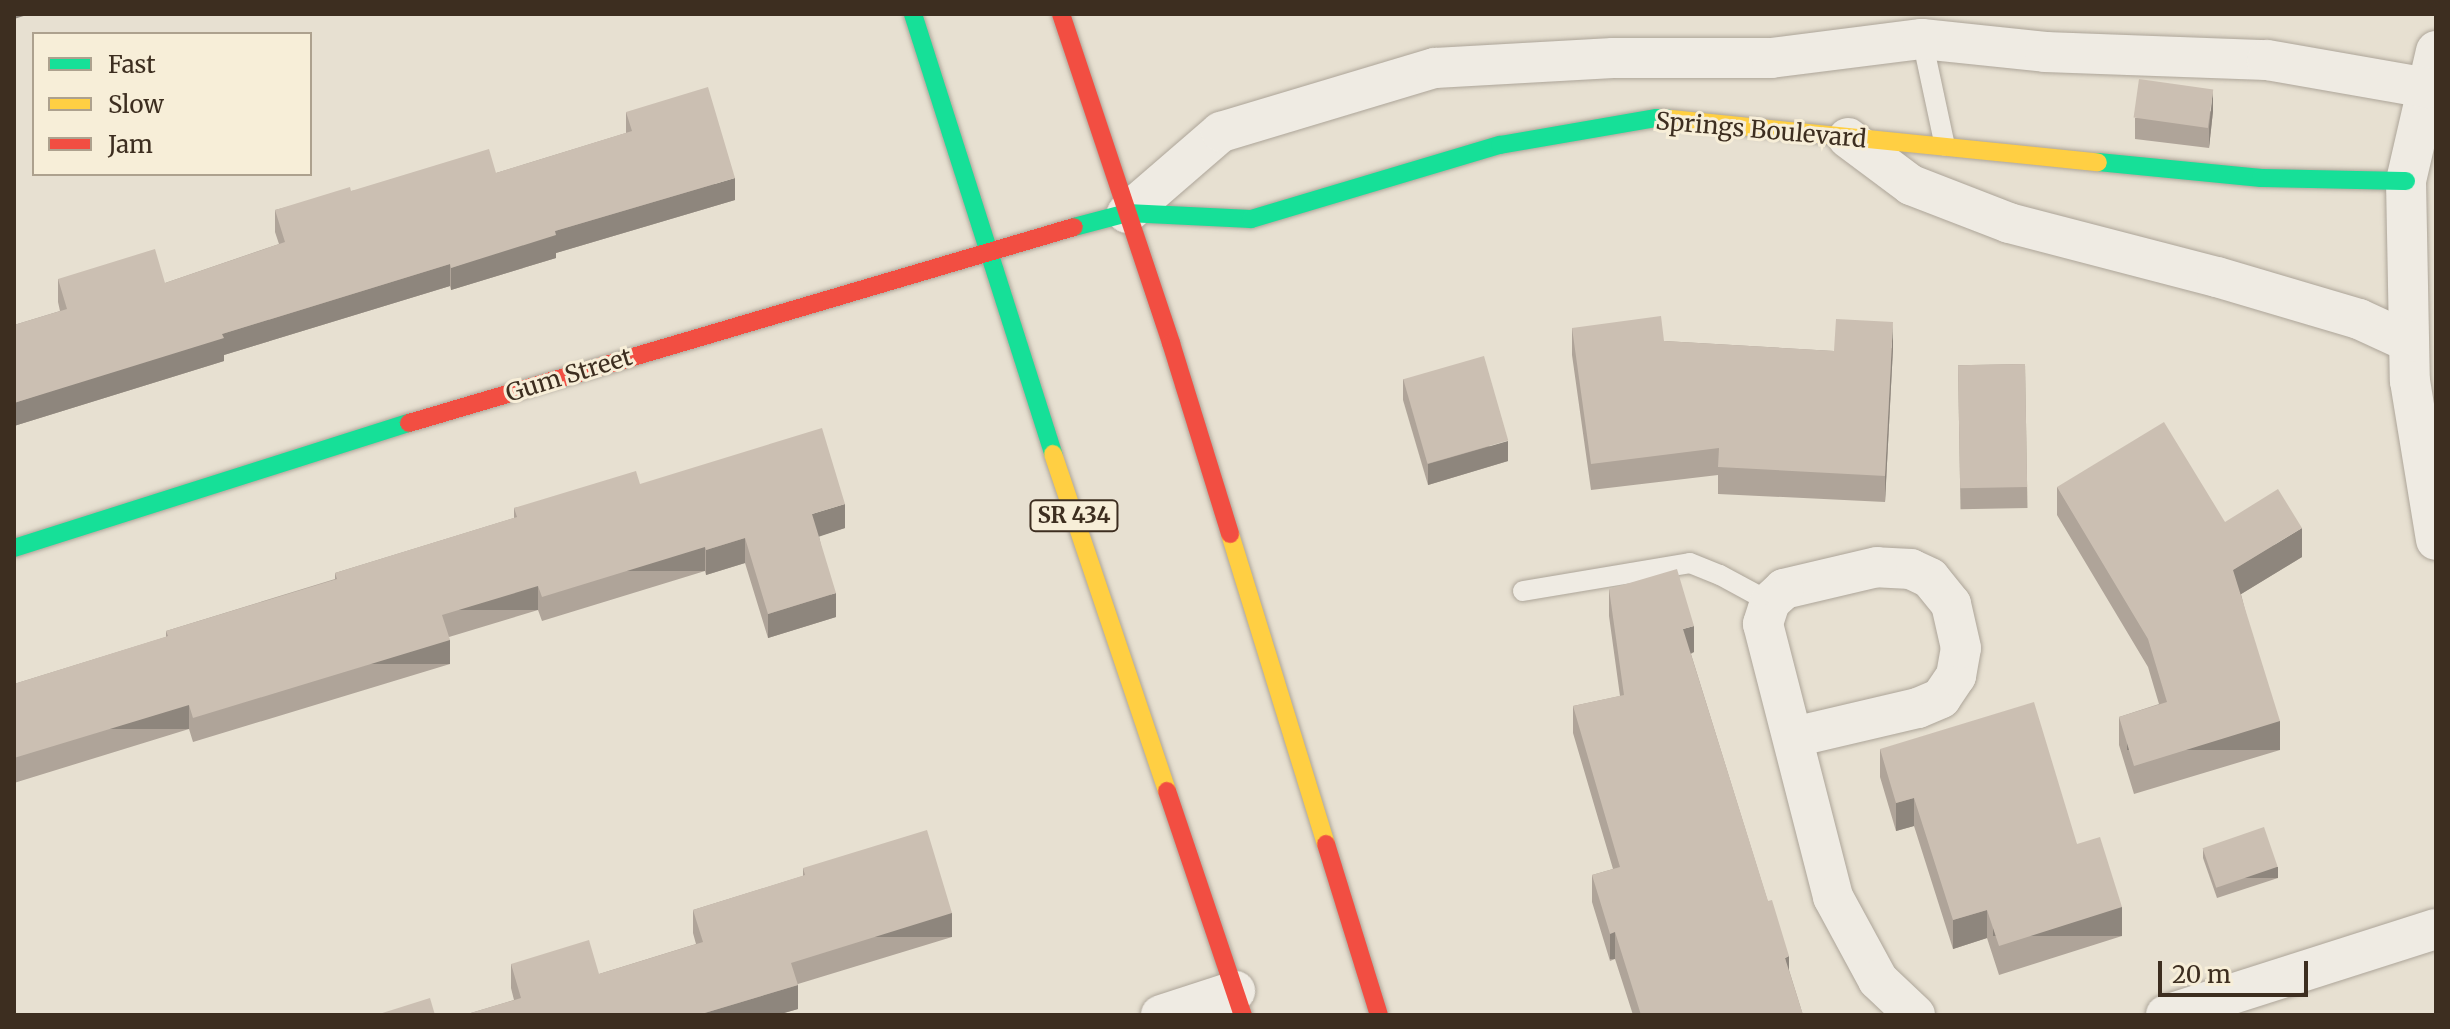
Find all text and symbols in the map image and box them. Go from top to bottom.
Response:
legend [32,32,312,176]
text: Fast [108,49,156,80]
text: Slow [108,89,164,120]
street label: Springs Boulevard [1654,106,1868,154]
text: Jam [108,129,153,160]
street label: Gum Street [502,342,636,408]
road number: SR 434 [1028,498,1120,534]
scale bar [2162,945,2312,995]
text: 20 m [2172,959,2231,990]

